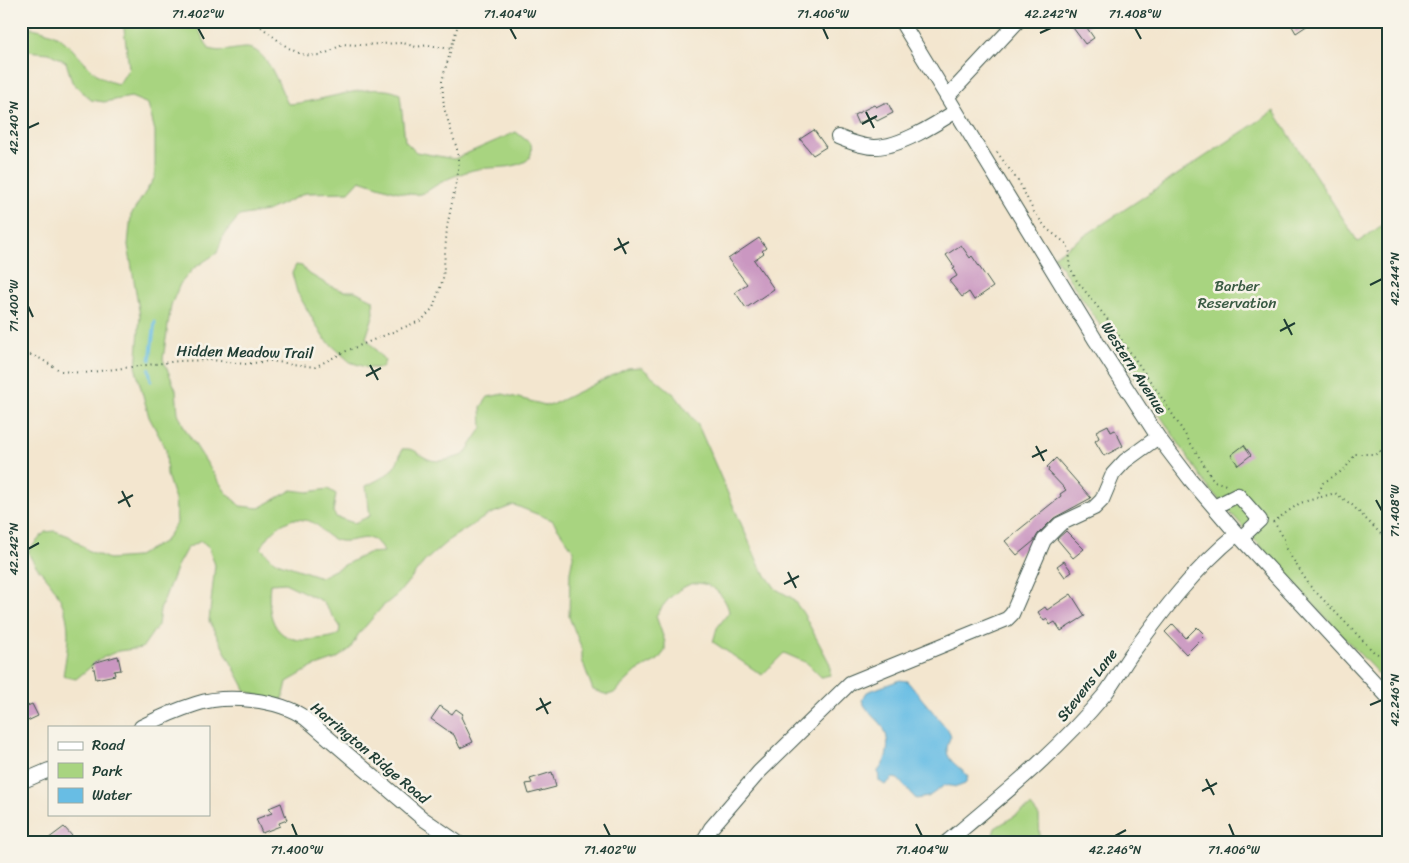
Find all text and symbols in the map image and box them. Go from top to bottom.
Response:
text: 71.402°W [172,3,225,25]
text: 71.404°W [484,3,537,25]
text: 71.406°W [797,3,850,25]
text: 42.242°N [1025,3,1078,25]
text: 71.408°W [1109,3,1162,25]
text: 42.240°N [3,101,25,155]
text: 42.244°N [1384,252,1406,306]
park label: Barber Reservation [1198,273,1276,316]
text: 71.400°W [3,279,25,332]
street label: Western Avenue [1094,316,1174,420]
street label: Hidden Meadow Trail [176,338,314,366]
text: 71.408°W [1384,484,1406,537]
text: 42.242°N [3,522,25,575]
street label: Stevens Lane [1050,642,1124,728]
text: 42.246°N [1384,673,1406,726]
street label: Harrington Ridge Road [305,695,436,811]
legend [48,726,210,816]
text: Road [92,732,125,758]
text: Park [92,758,123,784]
text: Water [92,782,132,808]
text: 71.400°W [271,839,324,861]
text: 71.402°W [584,839,637,861]
text: 71.404°W [896,839,949,861]
text: 42.246°N [1089,839,1142,861]
text: 71.406°W [1208,839,1261,861]

